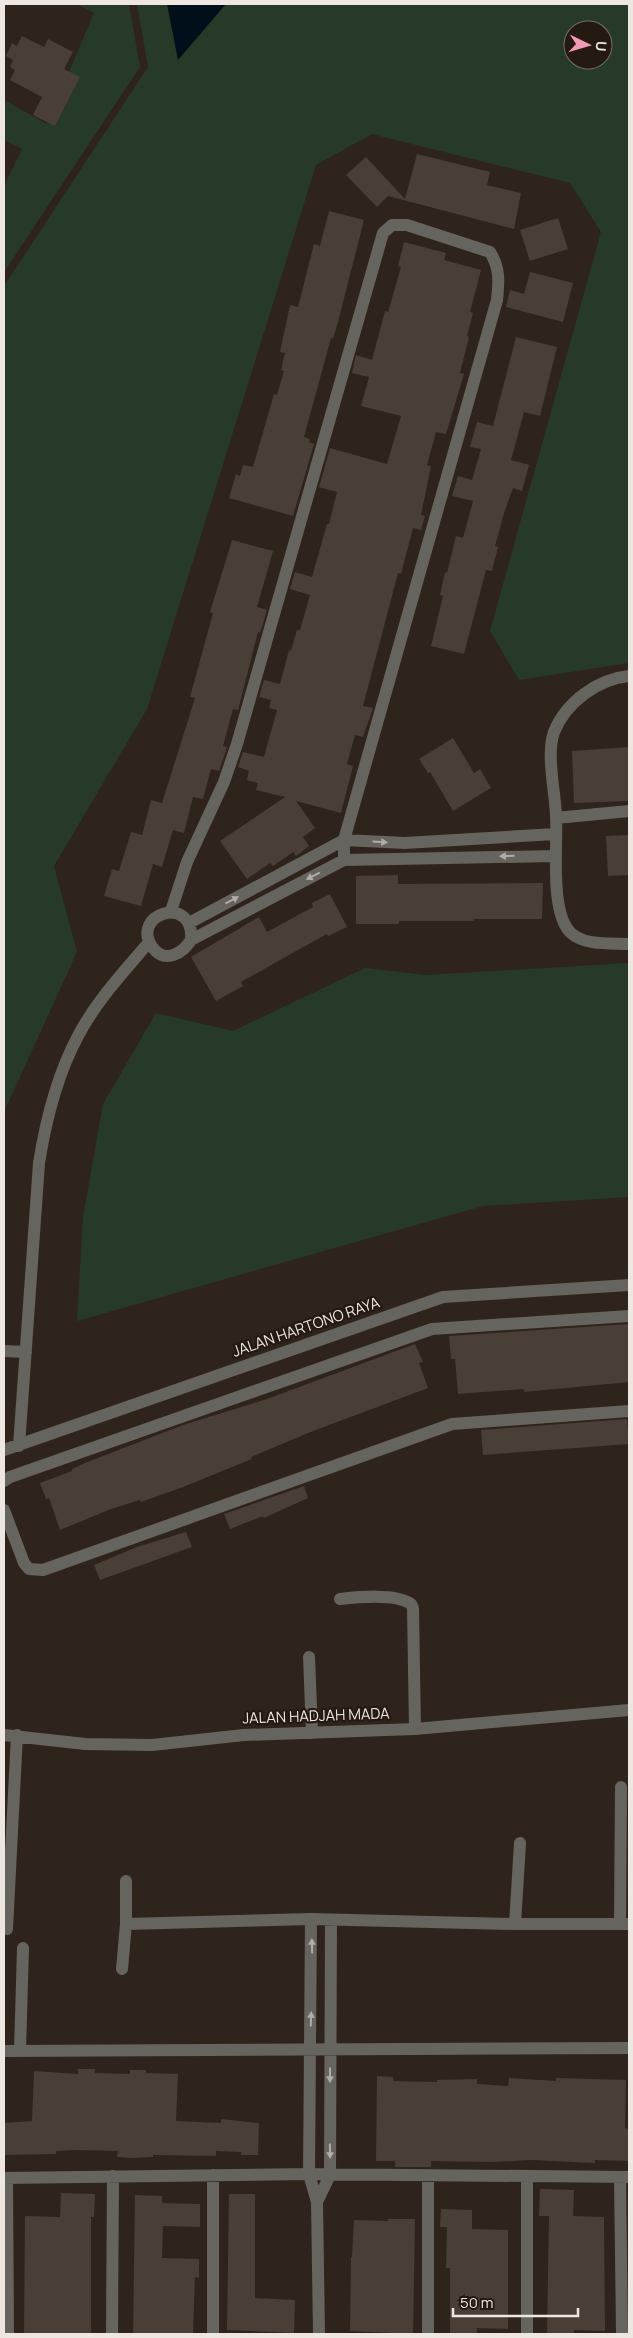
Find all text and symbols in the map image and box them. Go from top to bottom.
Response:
north arrow [563,20,613,70]
text: U [592,40,611,52]
one-way arrow [372,838,388,846]
one-way arrow [498,853,514,861]
one-way arrow [306,872,320,880]
one-way arrow [225,896,240,904]
street label: JALAN HARTONO RAYA [229,1291,383,1362]
street label: JALAN HADJAH MADA [242,1702,390,1729]
one-way arrow [308,1937,316,1953]
one-way arrow [307,2011,315,2027]
one-way arrow [326,2067,334,2083]
one-way arrow [326,2143,334,2159]
scale bar [453,2286,578,2318]
text: 50 m [460,2292,494,2313]

